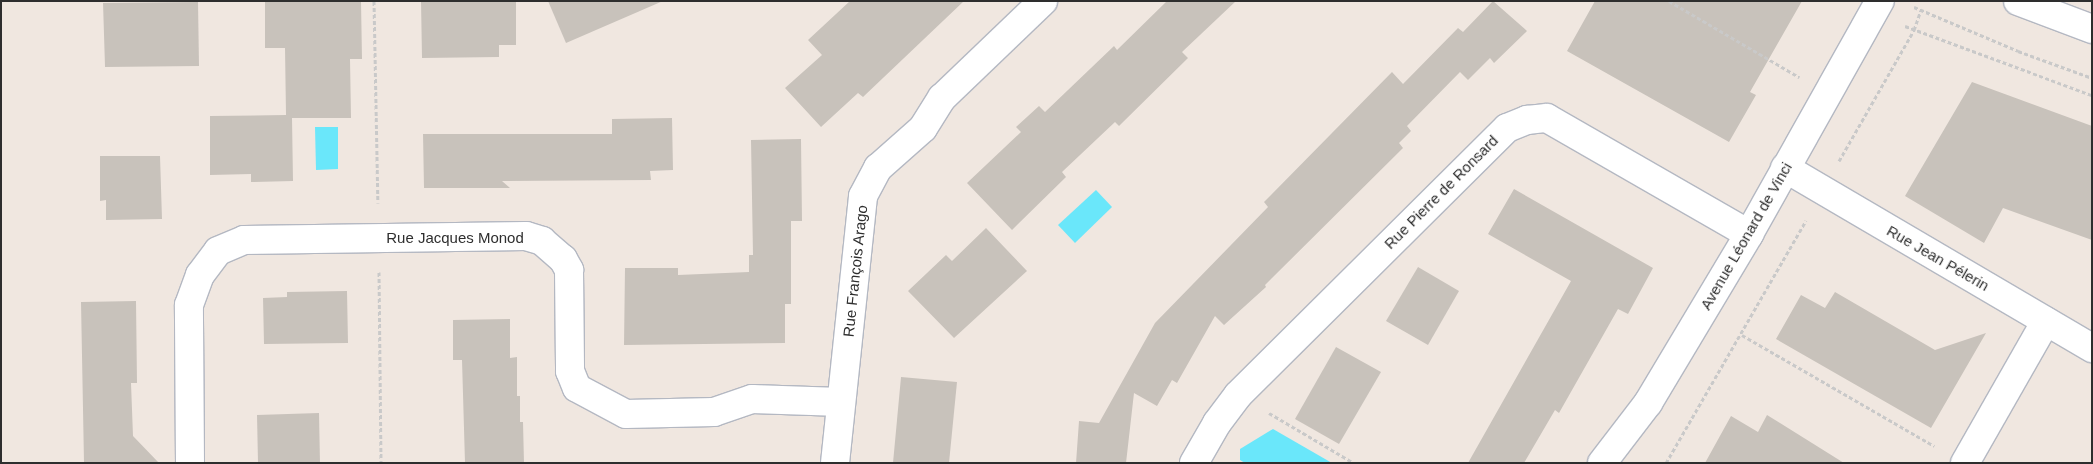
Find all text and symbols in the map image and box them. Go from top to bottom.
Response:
street label: Rue Pierre de Ronsard [1380,131,1502,253]
street label: Avenue Léonard de Vinci [1696,159,1796,313]
street label: Rue François Arago [839,204,871,338]
street label: Rue Jean Pélerin [1884,221,1992,295]
street label: Rue Jacques Monod [386,229,524,247]

